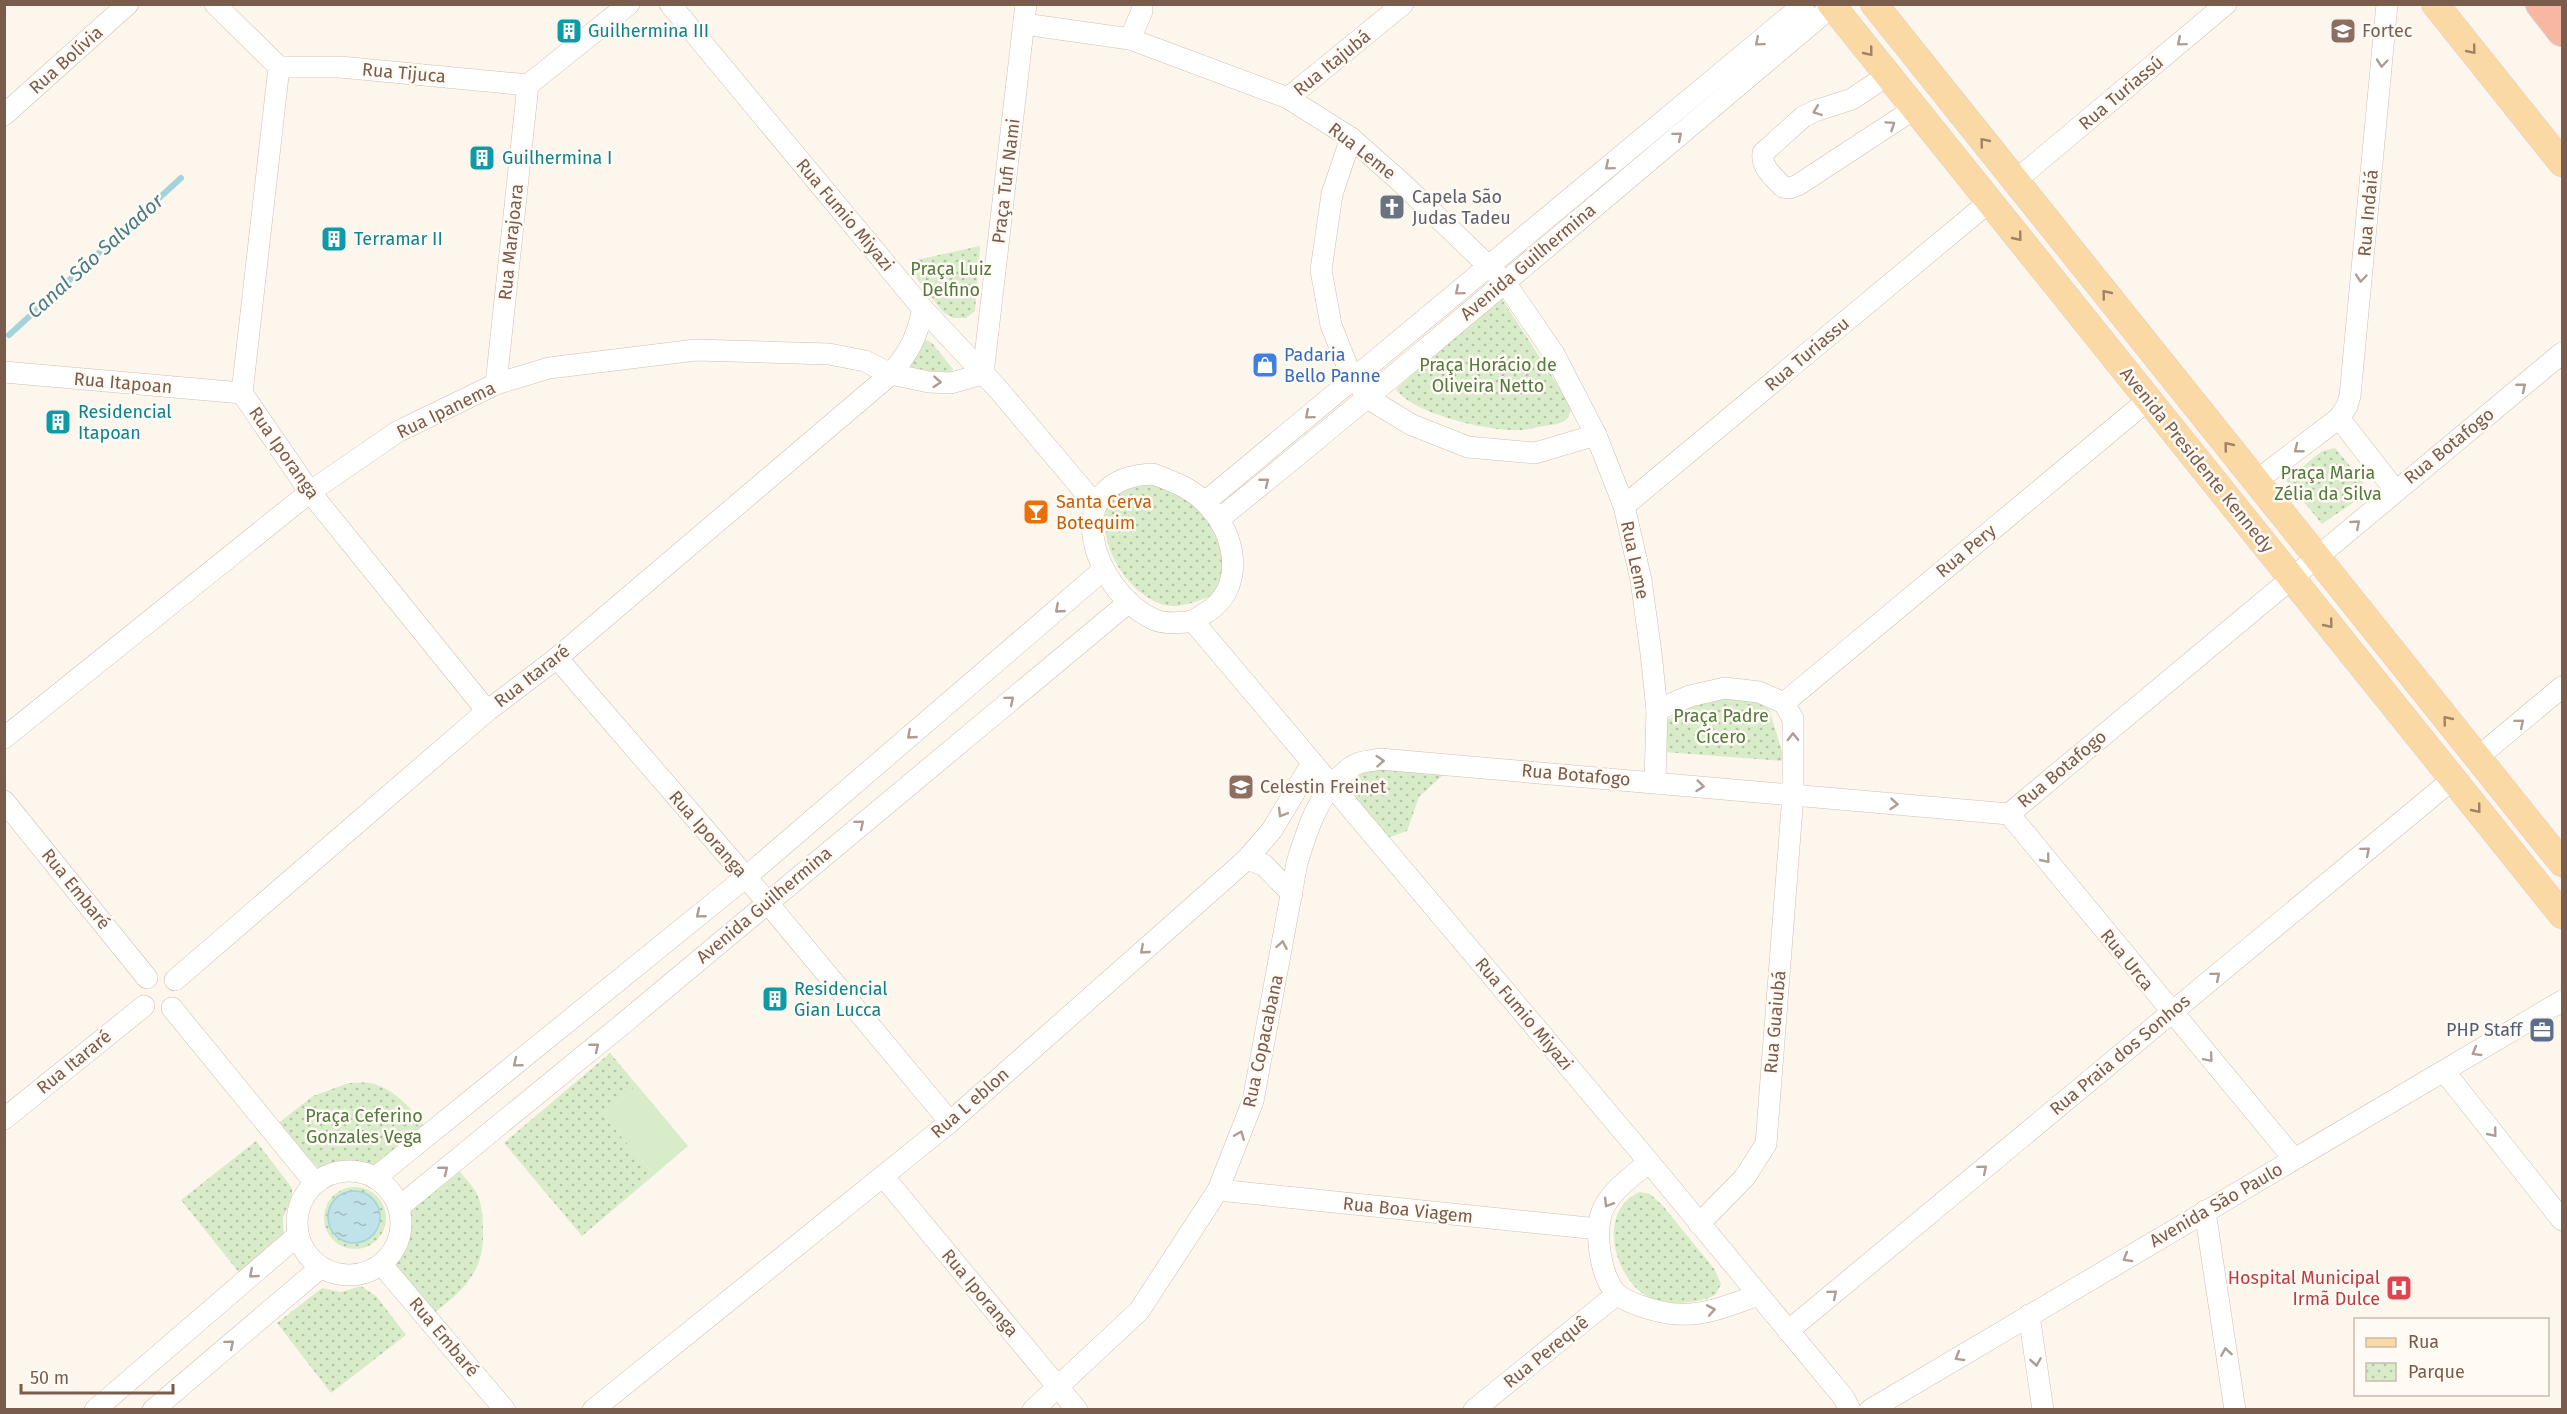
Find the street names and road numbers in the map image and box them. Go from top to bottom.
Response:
street label: Rua Bolívia [25,21,107,99]
street label: Rua Itajubá [1289,25,1375,101]
street label: Rua Turiassú [2074,51,2168,135]
street label: Rua Tijuca [361,58,447,88]
street label: Praça Tufi Nami [987,117,1025,245]
street label: Rua Leme [1324,118,1400,184]
street label: Rua Fumio Miyazi [791,154,899,276]
street label: Rua Indaiá [2353,169,2383,257]
street label: Rua Marajoara [494,183,528,301]
street label: Avenida Guilhermina [1456,199,1600,325]
street label: Rua Turiassu [1760,312,1854,396]
street label: Avenida Presidente Kennedy [2115,363,2279,557]
street label: Rua Itapoan [73,368,173,398]
street label: Rua Ipanema [393,377,499,443]
street label: Rua Iporanga [244,402,324,504]
street label: Rua Botafogo [2400,403,2498,489]
street label: Rua Leme [1616,519,1654,601]
street label: Rua Pery [1932,520,2001,582]
street label: Rua Itararé [490,640,574,712]
street label: Rua Botafogo [2013,725,2111,813]
street label: Rua Botafogo [1520,759,1632,791]
street label: Rua Iporanga [664,786,752,882]
street label: Avenida Guilhermina [692,842,836,968]
street label: Rua Embaré [37,844,115,934]
street label: Rua Urca [2096,925,2158,995]
street label: Rua Fumio Miyazi [1470,953,1578,1075]
street label: Rua Guaiubá [1760,970,1790,1074]
street label: Rua Copacabana [1238,973,1288,1109]
street label: Rua Praia dos Sonhos [2045,990,2195,1120]
street label: Rua Itararé [32,1025,116,1099]
street label: Rua L eblon [926,1063,1014,1143]
street label: Avenida São Paulo [2145,1158,2287,1252]
street label: Rua Boa Viagem [1342,1192,1474,1228]
street label: Rua Iporanga [937,1245,1023,1341]
street label: Rua Embaré [404,1293,484,1381]
street label: Rua Perequê [1499,1311,1593,1393]

